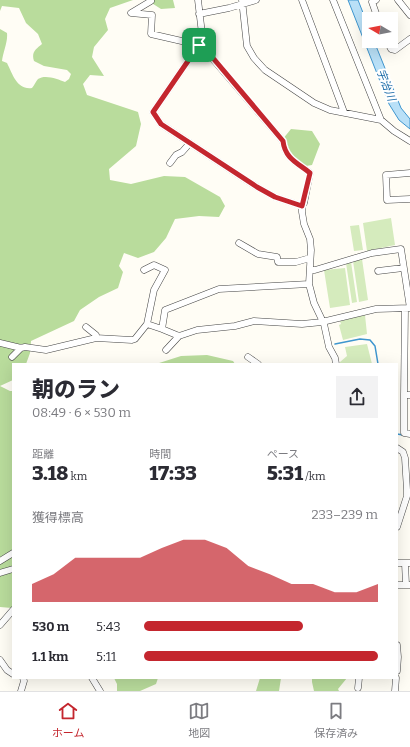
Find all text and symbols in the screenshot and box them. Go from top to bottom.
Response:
north arrow [362,12,398,48]
map controls [362,12,398,48]
pin [182,28,216,62]
icon: arrive [188,34,210,56]
water label: 宇治川 [374,67,398,104]
text: 朝のラン [32,376,120,403]
button: share [336,376,378,418]
text: 08:49 · 6 × 530 m [32,405,131,420]
text: 距離 [32,448,54,461]
text: 時間 [149,448,171,461]
text: ペース [267,448,299,461]
text: 3.18 [32,461,68,485]
text: 17:33 [149,461,197,485]
text: 5:31 [267,461,303,485]
text: km [68,470,87,483]
text: /km [303,470,325,483]
text: 233–239 m [311,507,378,522]
text: 獲得標高 [32,510,84,525]
text: 530 m [32,619,69,634]
text: 5:43 [96,619,121,634]
text: 1.1 km [32,649,68,664]
text: 5:11 [96,649,116,664]
tab: ホーム [52,700,85,740]
tab: 地図 [188,700,210,740]
tab: 保存済み [314,700,358,740]

